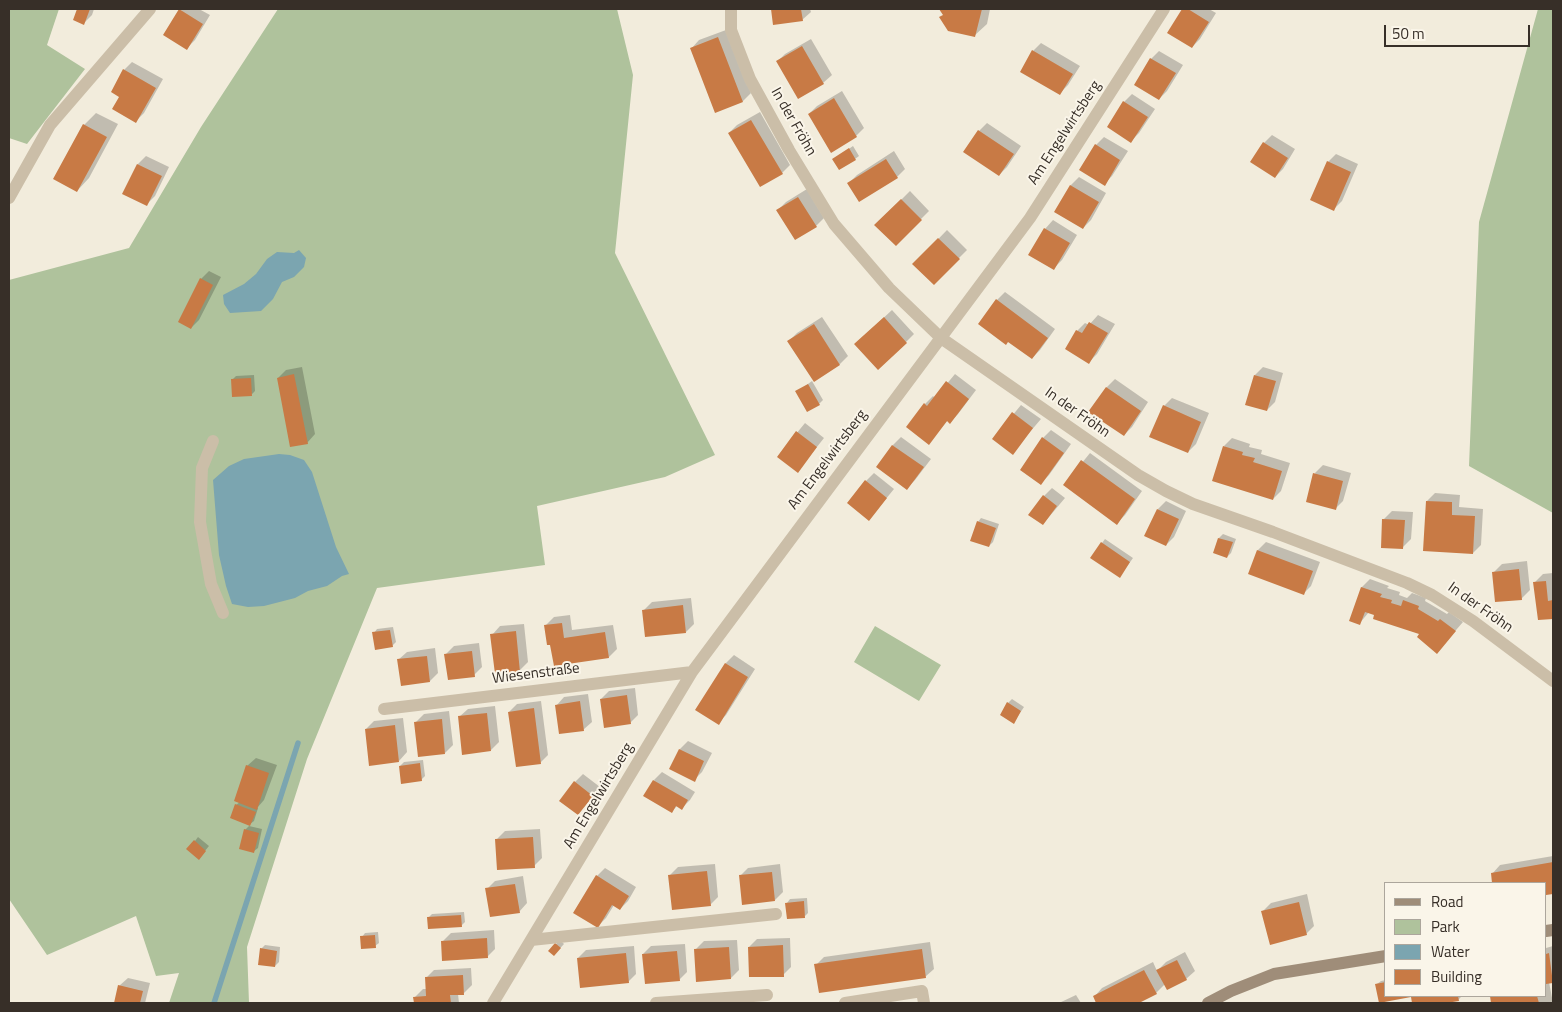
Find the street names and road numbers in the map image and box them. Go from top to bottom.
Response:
street label: Am Engelwirtsberg [1025,78,1105,188]
street label: In der Fröhn [766,85,820,159]
street label: In der Fröhn [1041,384,1113,442]
street label: Am Engelwirtsberg [785,407,871,513]
street label: In der Fröhn [1444,579,1516,637]
street label: Wiesenstraße [491,660,581,688]
street label: Am Engelwirtsberg [560,740,638,852]

